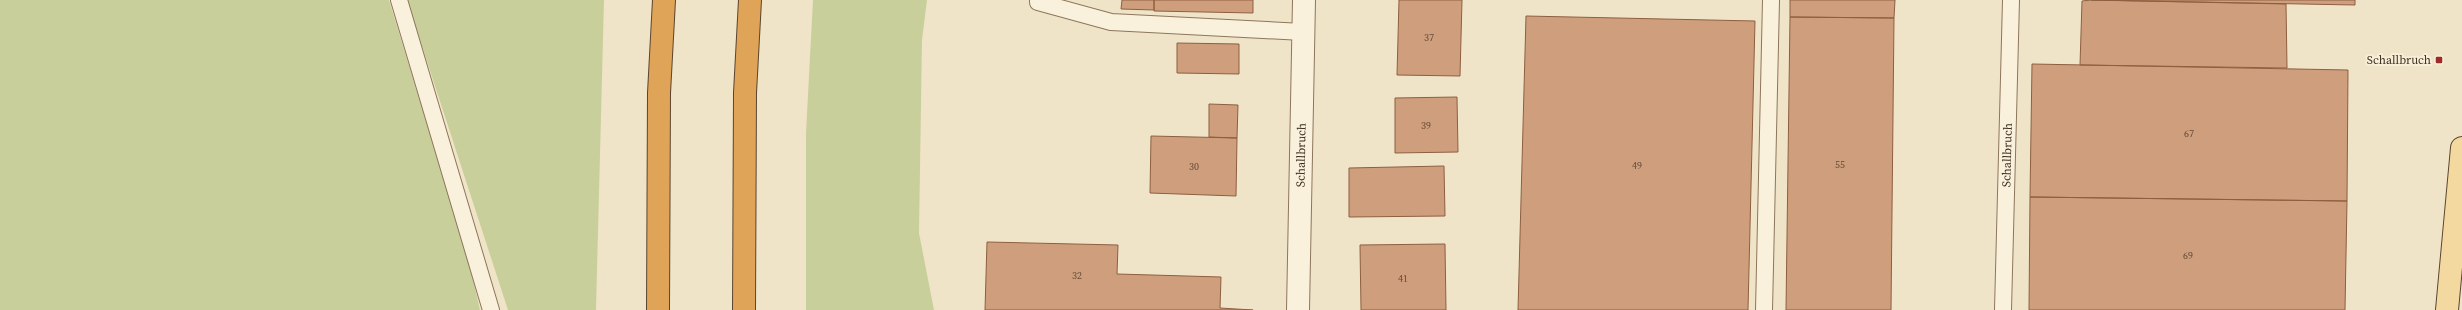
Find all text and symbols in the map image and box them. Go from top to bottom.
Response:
house number: 37 [1424,31,1434,44]
place label: Schallbruch [2367,52,2431,68]
marker: Schallbruch [2434,55,2444,65]
house number: 39 [1421,119,1431,132]
street label: Schallbruch [1292,123,1310,187]
street label: Schallbruch [1998,123,2016,187]
house number: 67 [2184,127,2194,140]
house number: 55 [1835,158,1845,171]
house number: 49 [1632,159,1642,172]
house number: 30 [1189,160,1199,173]
house number: 69 [2183,249,2193,262]
house number: 32 [1072,269,1082,282]
house number: 41 [1398,272,1408,285]

